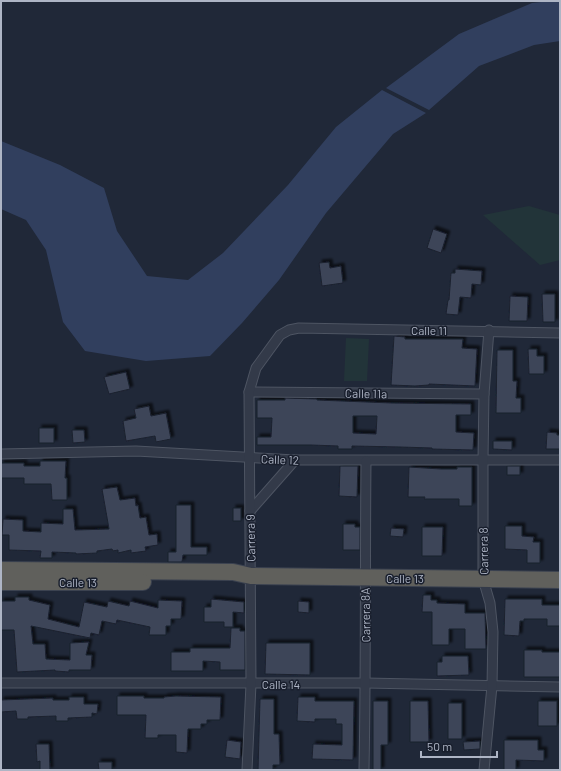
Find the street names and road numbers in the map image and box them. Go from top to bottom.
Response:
street label: Calle 11 [411,323,447,337]
street label: Calle 11a [345,386,387,400]
street label: Calle 12 [261,451,299,467]
street label: Carrera 9 [243,514,257,562]
street label: Carrera 8 [476,527,490,575]
street label: Calle 13 [386,571,424,585]
street label: Calle 13 [59,575,97,589]
street label: Carrera 8A [358,587,372,643]
street label: Calle 14 [262,677,300,691]

